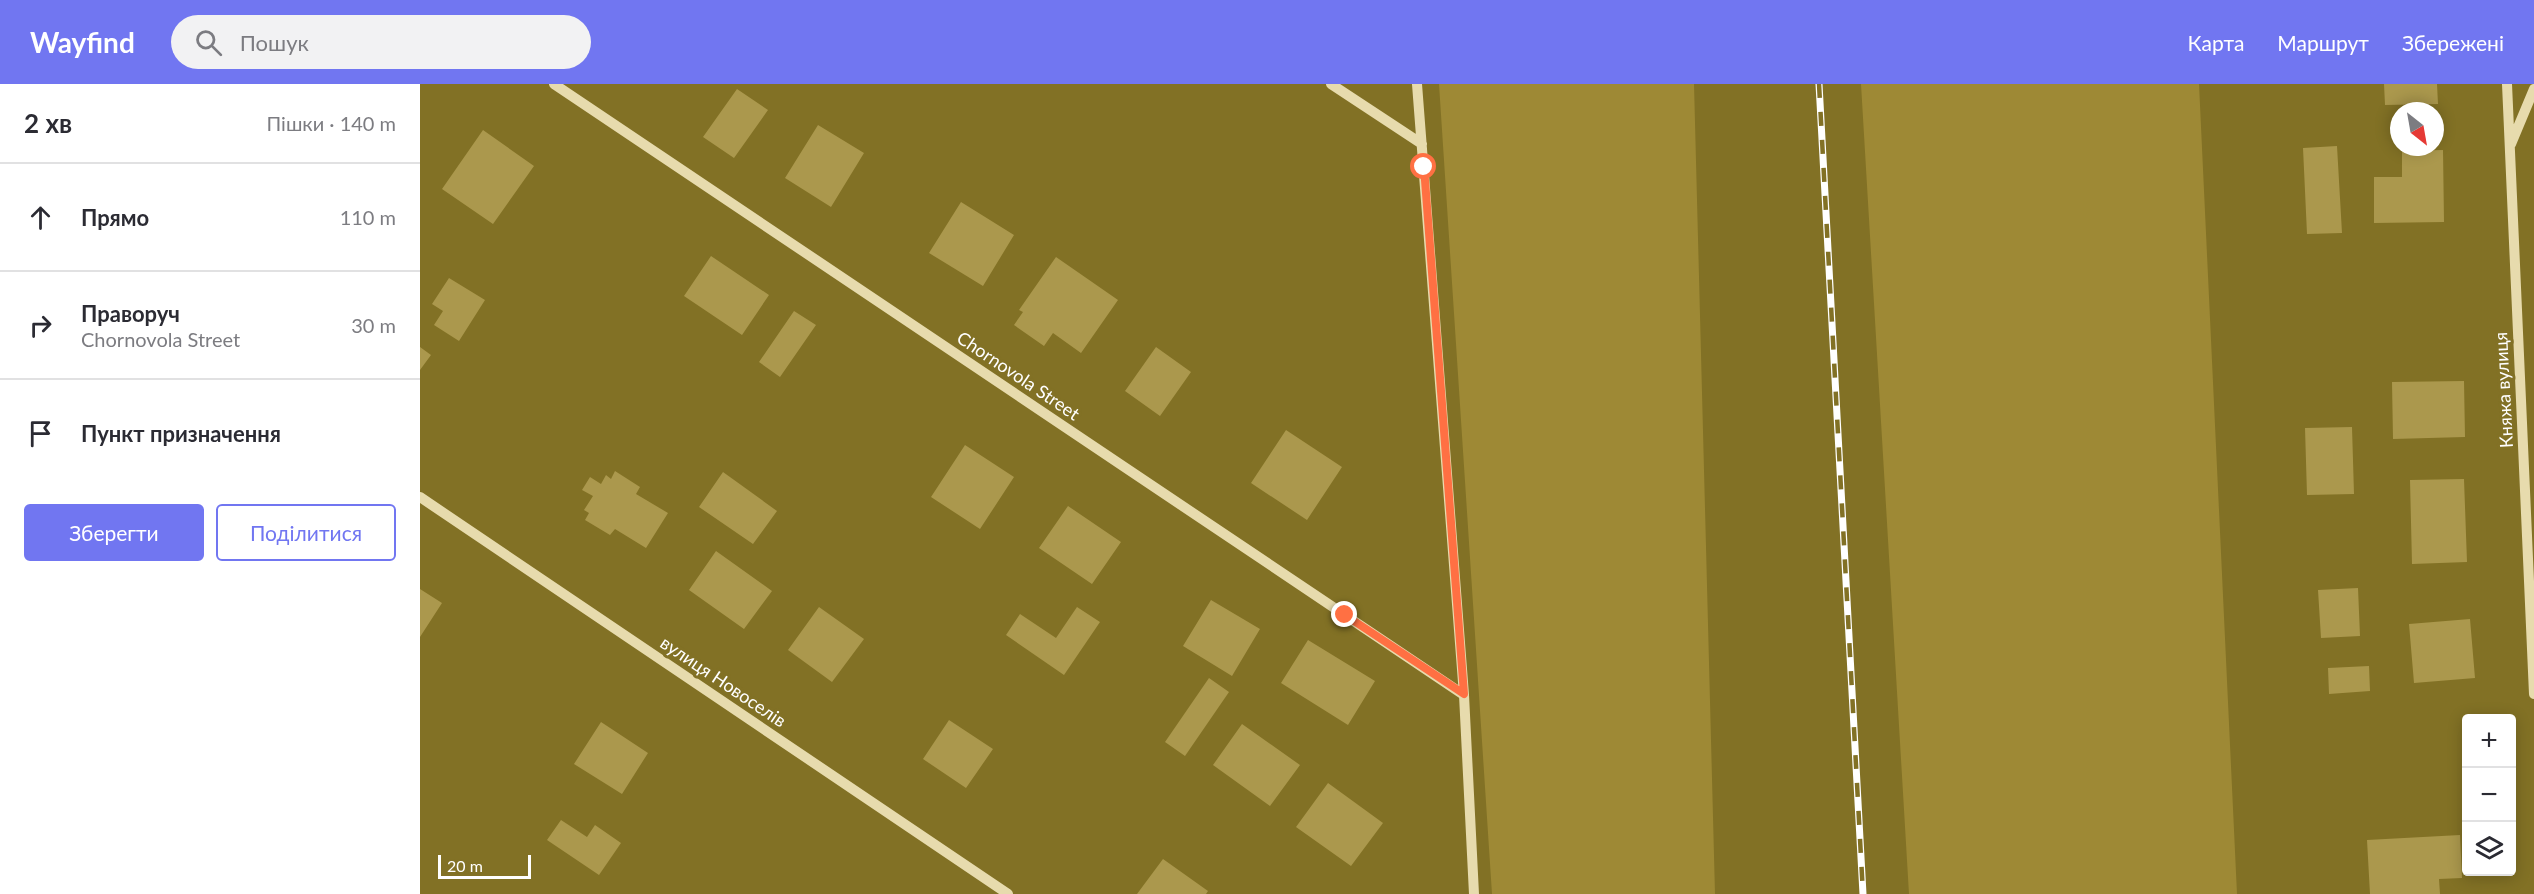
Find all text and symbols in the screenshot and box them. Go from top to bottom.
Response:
search box [171,15,591,69]
text: Wayfind [30,25,135,59]
icon: search [192,26,225,59]
text: Пошук [240,29,309,56]
text: Карта [2188,30,2244,55]
text: Маршрут [2277,30,2369,55]
text: Збережені [2402,30,2504,55]
north arrow [2390,102,2444,156]
text: 2 хв [24,107,72,139]
text: Пішки · 140 m [267,111,396,135]
route start [1410,153,1436,179]
icon: ahead [24,201,57,234]
text: Прямо [81,204,149,231]
text: 110 m [340,205,396,229]
text: Праворуч [81,300,180,327]
icon: right [24,309,57,342]
text: 30 m [351,313,396,337]
street label: Chornovola Street [953,326,1085,425]
text: Chornovola Street [81,327,240,351]
street label: Княжа вулиця [2489,331,2517,449]
icon: arrive [24,417,57,450]
text: Пункт призначення [81,420,281,447]
button: Зберегти [24,504,204,561]
button: Поділитися [216,504,396,561]
route end [1331,601,1357,627]
street label: вулиця Новоселів [656,631,791,731]
map controls [2462,714,2516,876]
button: + [2462,714,2516,768]
button: − [2462,768,2516,822]
button: layers [2462,822,2516,876]
scale bar [438,852,531,880]
text: 20 m [447,856,483,875]

